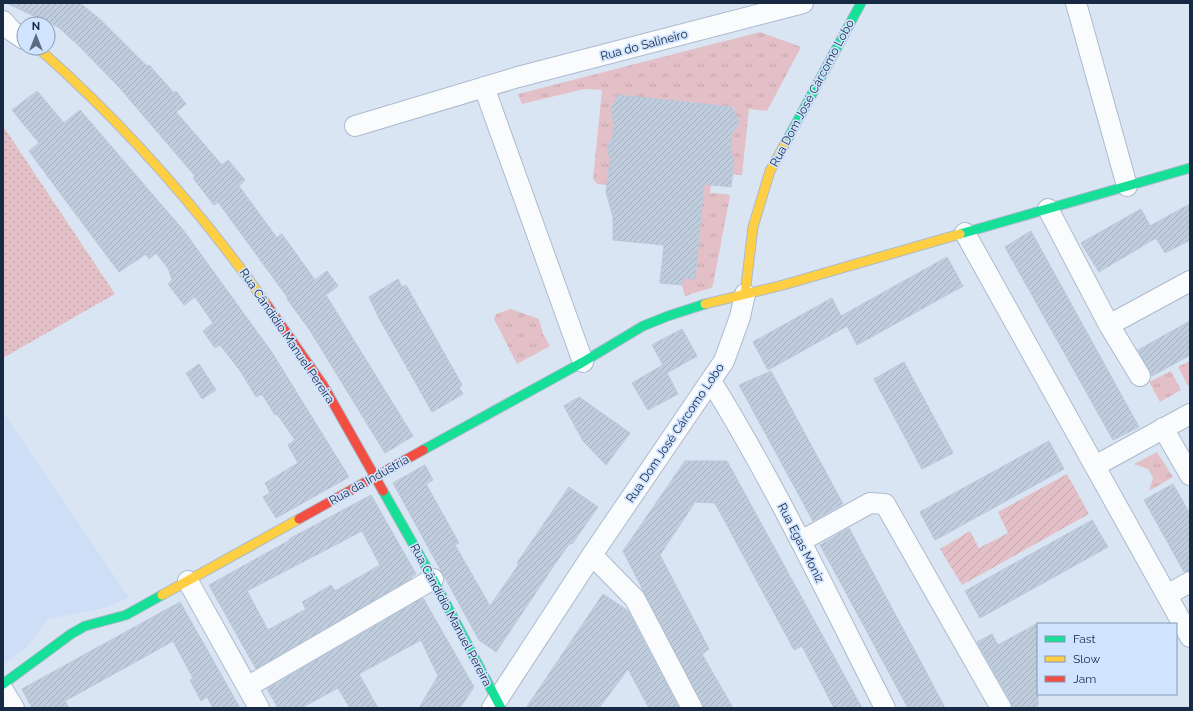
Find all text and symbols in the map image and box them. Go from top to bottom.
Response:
north arrow [16,16,56,56]
street label: Rua Dom José Cárcomo Lobo [767,17,857,169]
text: N [32,20,40,33]
street label: Rua do Salineiro [599,27,689,63]
street label: Rua Cândidio Manuel Pereira [237,266,337,406]
street label: Rua Dom José Cárcomo Lobo [623,361,727,505]
street label: Rua da Indústria [327,452,411,508]
street label: Rua Egas Moniz [775,501,827,585]
street label: Rua Cândidio Manuel Pereira [407,541,495,689]
legend [1037,623,1177,695]
text: Fast [1073,632,1096,646]
text: Slow [1073,652,1100,666]
text: Jam [1073,672,1096,686]

